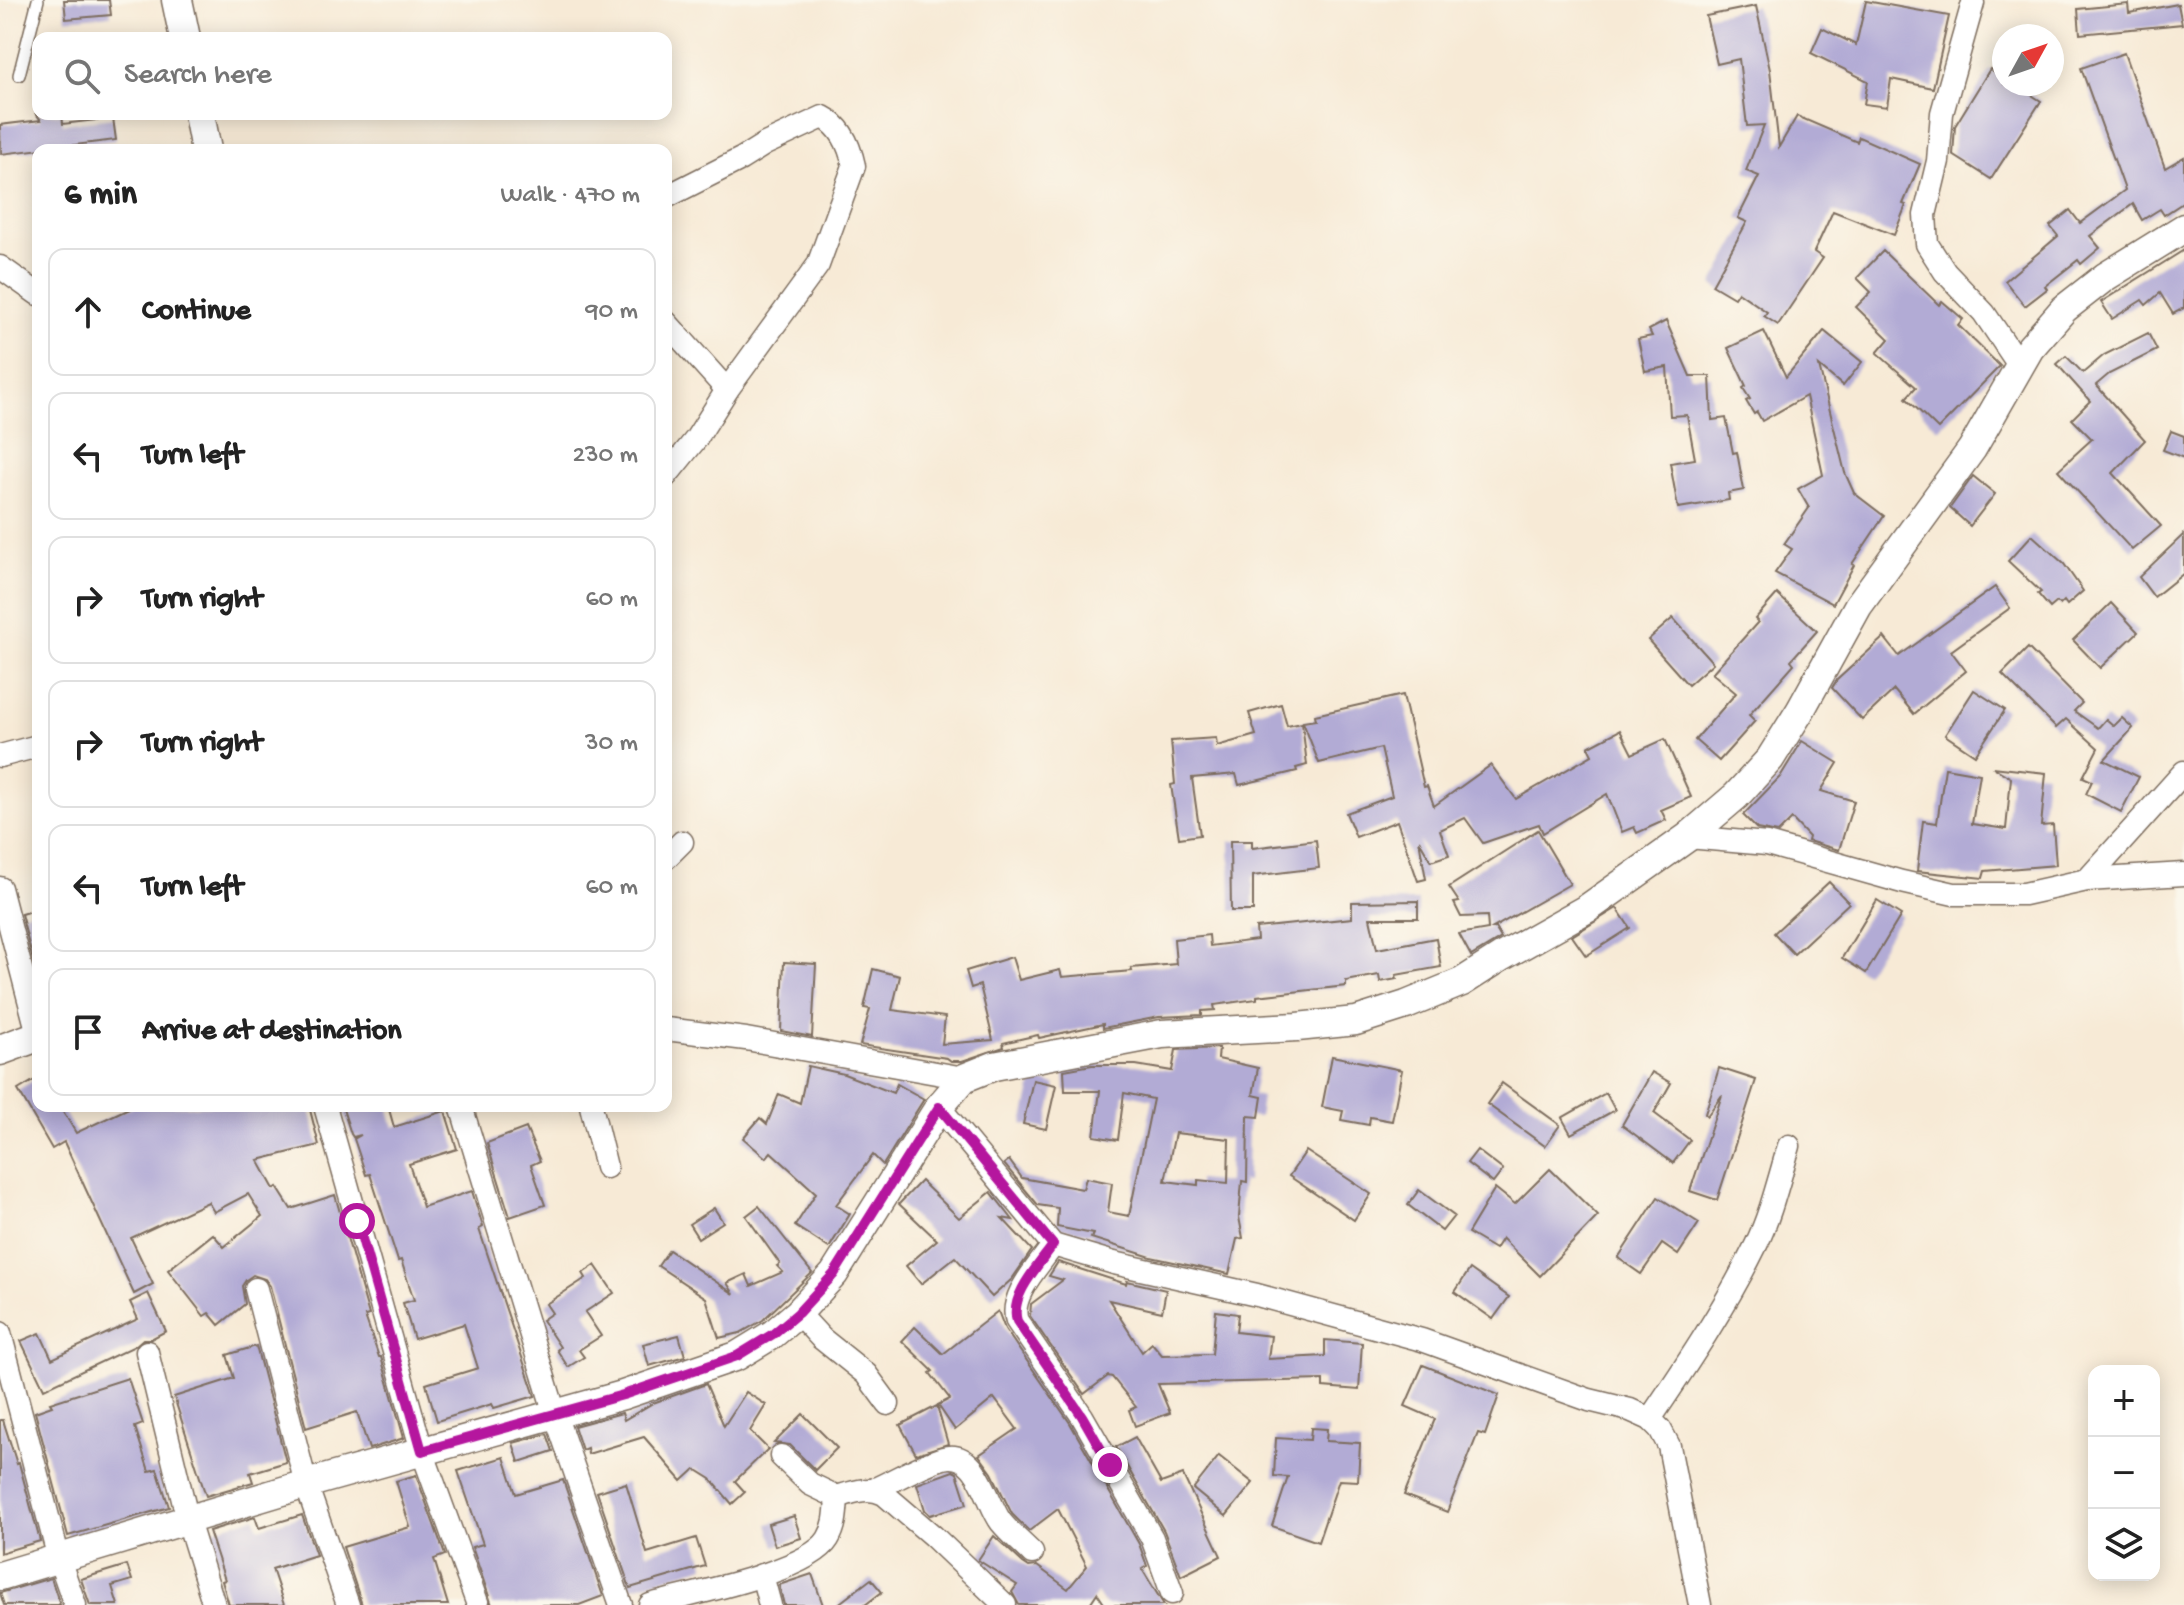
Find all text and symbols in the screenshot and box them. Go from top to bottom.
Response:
north arrow [1992,24,2064,96]
search box [32,32,672,120]
icon: search [60,54,104,98]
text: Search here [124,59,272,94]
text: 6 min [64,176,137,216]
text: Walk · 470 m [500,181,640,212]
icon: ahead [66,290,110,334]
text: Continue [142,295,251,330]
text: 90 m [586,297,638,328]
icon: left [66,434,110,478]
text: Turn left [142,439,243,474]
text: 230 m [572,441,638,472]
icon: right [66,578,110,622]
text: Turn right [142,583,262,618]
text: 60 m [585,585,638,616]
icon: right [66,722,110,766]
text: Turn right [142,727,262,762]
text: 30 m [585,729,638,760]
icon: left [66,866,110,910]
text: Turn left [142,871,243,906]
text: 60 m [585,873,638,904]
icon: arrive [66,1010,110,1054]
text: Arrive at destination [142,1015,402,1050]
route start [339,1203,375,1239]
map controls [2088,1365,2160,1581]
button: + [2088,1365,2160,1437]
button: − [2088,1437,2160,1509]
route end [1092,1447,1128,1483]
button: layers [2088,1509,2160,1581]

